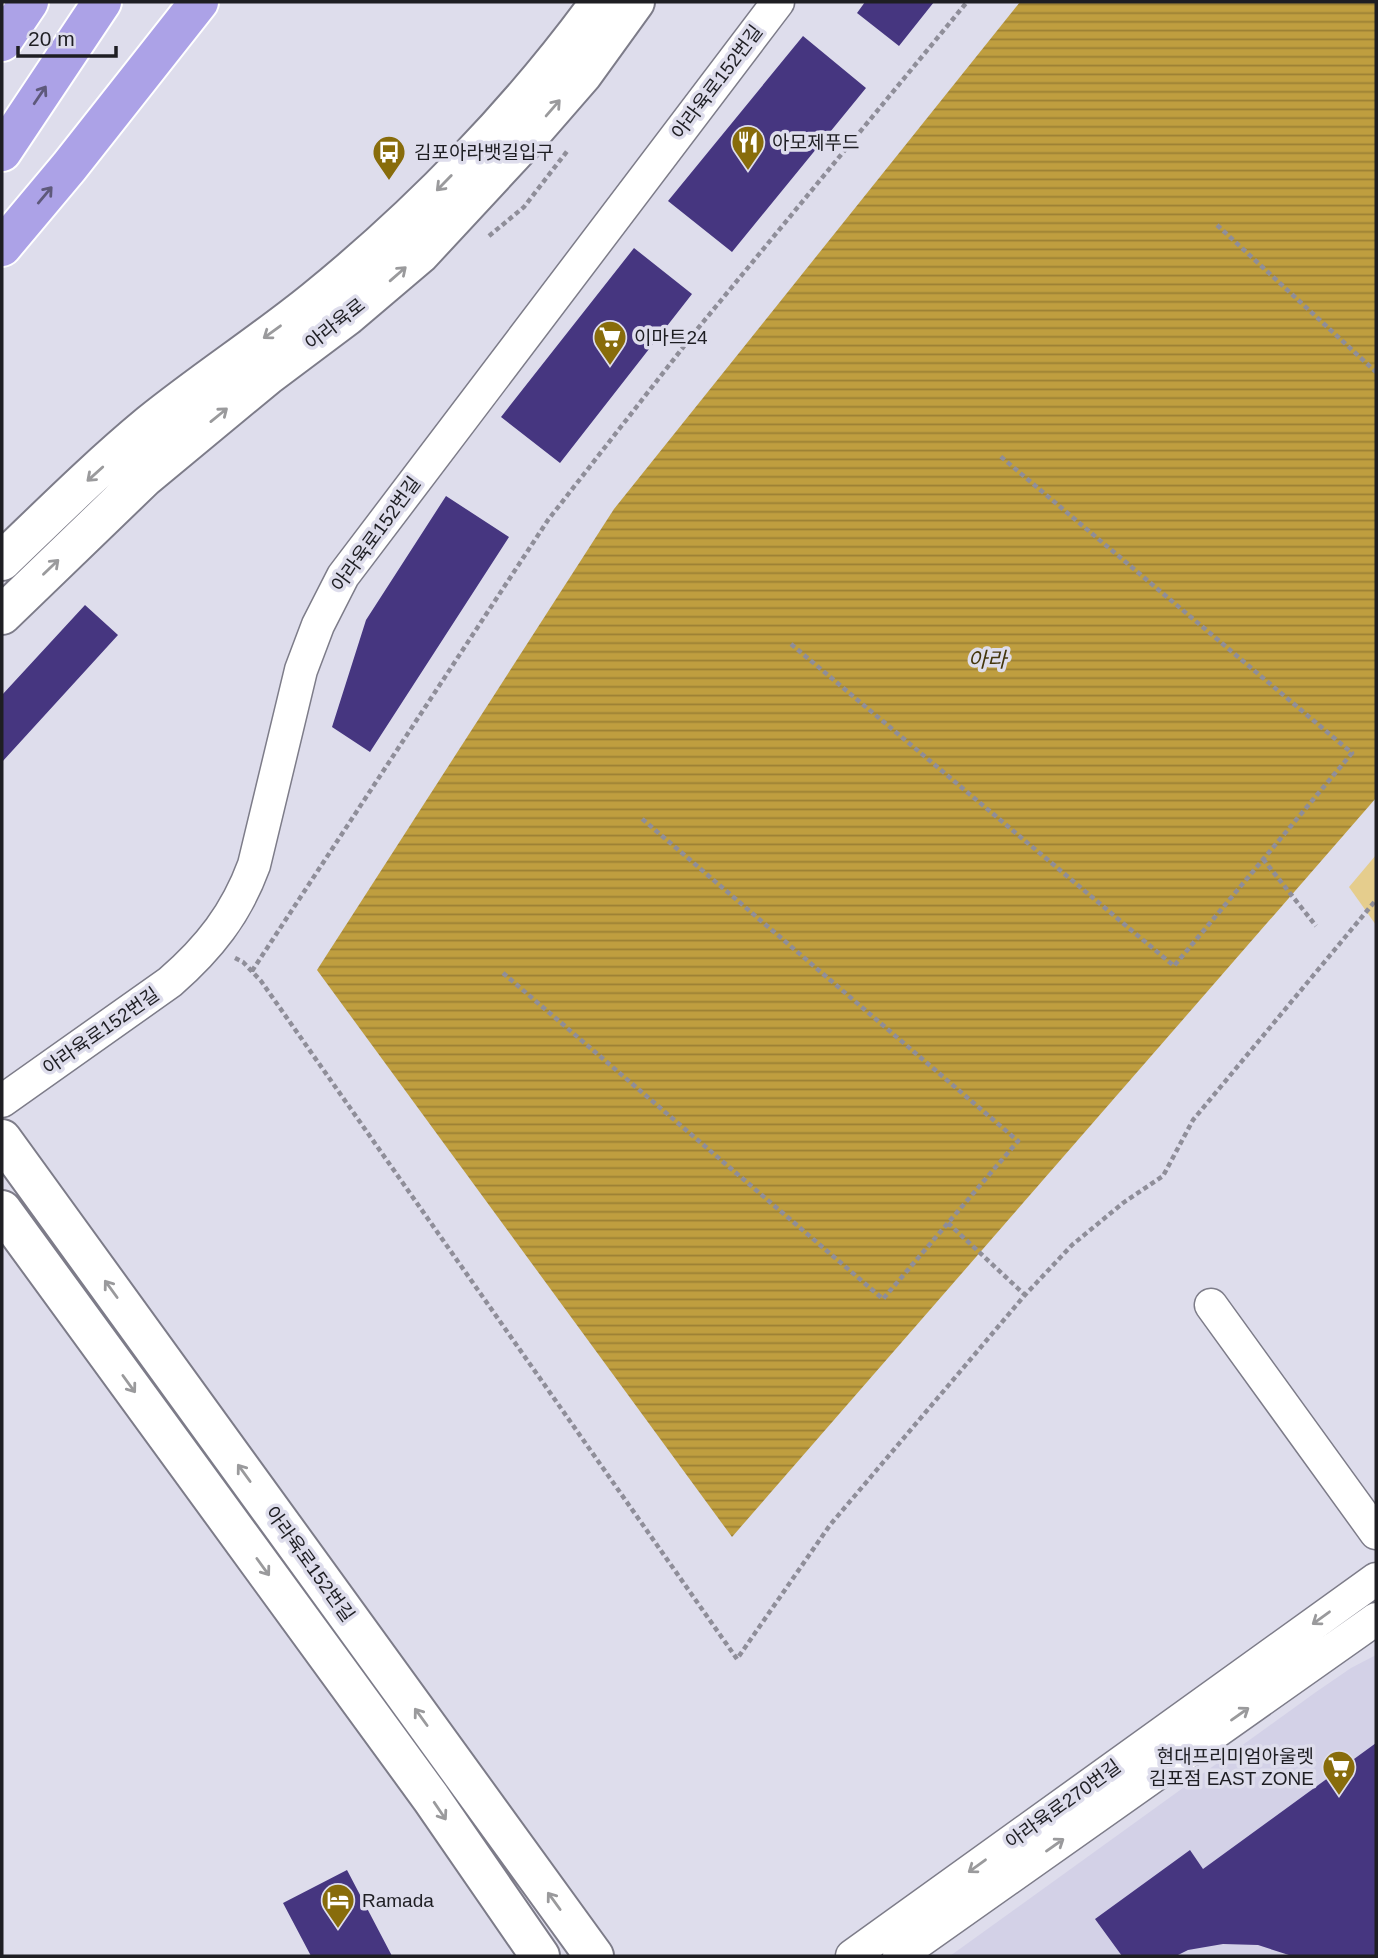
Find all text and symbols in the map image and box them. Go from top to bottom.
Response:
scale bar [18,14,116,58]
street label: 아라육로152번길 [668,21,766,143]
text: 20 m [28,27,75,50]
one-way arrow [33,86,47,105]
one-way arrow [545,100,561,118]
restaurant icon: 아모제푸드 [729,123,767,172]
place label: 아모제푸드 [772,132,859,153]
bus stop icon: 김포아라뱃길입구 [370,133,408,182]
place label: 김포아라뱃길입구 [414,142,554,163]
one-way arrow [435,174,452,191]
one-way arrow [38,186,53,204]
one-way arrow [388,266,406,282]
street label: 아라육로 [301,294,369,354]
supermarket icon: 이마트24 [591,318,629,367]
one-way arrow [263,325,282,339]
place label: 이마트24 [634,327,708,348]
one-way arrow [210,407,228,423]
one-way arrow [86,466,104,482]
street label: 아라육로152번길 [327,473,425,595]
one-way arrow [42,559,59,576]
water label: 아라 [968,648,1009,671]
street label: 아라육로152번길 [39,983,163,1079]
one-way arrow [103,1280,118,1299]
one-way arrow [122,1374,136,1393]
one-way arrow [237,1464,251,1483]
street label: 아라육로152번길 [261,1503,359,1625]
one-way arrow [256,1557,270,1576]
one-way arrow [1312,1611,1331,1626]
one-way arrow [1230,1707,1249,1721]
one-way arrow [414,1708,428,1727]
place label: 현대프리미엄아울렛 김포점 EAST ZONE [1149,1746,1314,1789]
supermarket icon: 현대프리미엄아울렛 김포점 EAST ZONE [1320,1748,1358,1797]
street label: 아라육로270번길 [1002,1755,1124,1853]
one-way arrow [433,1800,447,1820]
one-way arrow [1045,1838,1064,1853]
one-way arrow [968,1859,987,1873]
hotel icon: Ramada [319,1881,357,1930]
place label: Ramada [362,1890,434,1911]
one-way arrow [547,1892,562,1911]

